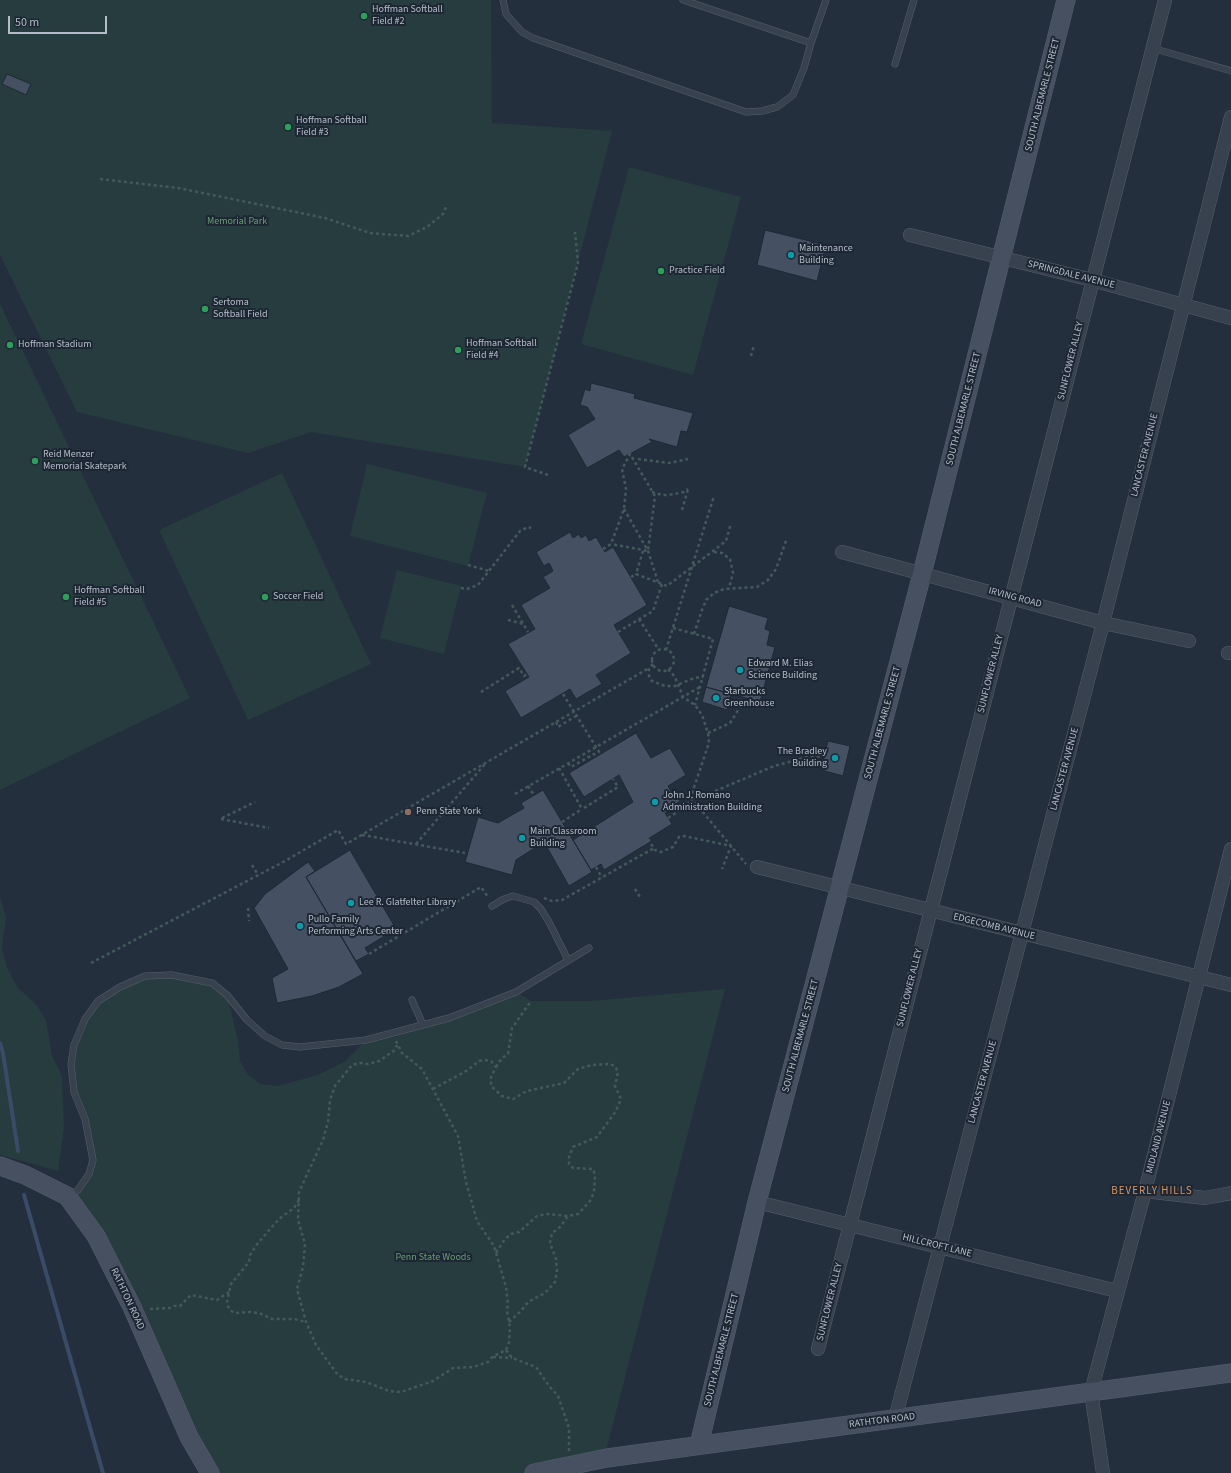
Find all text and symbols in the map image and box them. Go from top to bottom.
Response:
place label: Hoffman Softball Field #2 [372,4,443,28]
scale bar [10,8,109,34]
marker: Hoffman Softball Field #2 [359,11,369,21]
text: 50 m [15,14,39,31]
street label: SOUTH ALBEMARLE STREET [1023,37,1063,153]
place label: Hoffman Softball Field #3 [296,115,367,138]
marker: Hoffman Softball Field #3 [283,122,293,132]
park label: Memorial Park [207,216,267,228]
place label: Maintenance Building [799,243,853,266]
marker: Maintenance Building [786,250,796,260]
street label: SPRINGDALE AVENUE [1026,258,1116,292]
place label: Practice Field [669,265,725,277]
marker: Practice Field [656,266,666,276]
place label: Sertoma Softball Field [213,297,268,320]
marker: Sertoma Softball Field [200,304,210,314]
street label: SUNFLOWER ALLEY [1055,321,1087,401]
place label: Hoffman Softball Field #4 [466,338,537,362]
place label: Hoffman Stadium [18,339,92,351]
marker: Hoffman Stadium [5,340,15,350]
marker: Hoffman Softball Field #4 [453,345,463,355]
street label: SOUTH ALBEMARLE STREET [944,351,984,467]
street label: LANCASTER AVENUE [1129,412,1161,498]
place label: Reid Menzer Memorial Skatepark [43,449,127,472]
marker: Reid Menzer Memorial Skatepark [30,456,40,466]
place label: Hoffman Softball Field #5 [74,585,145,608]
street label: IRVING ROAD [987,585,1043,611]
place label: Soccer Field [273,591,323,603]
marker: Hoffman Softball Field #5 [61,592,71,602]
marker: Soccer Field [260,592,270,602]
street label: SUNFLOWER ALLEY [975,634,1007,714]
place label: Edward M. Elias Science Building [748,658,817,682]
marker: Edward M. Elias Science Building [735,665,745,675]
street label: SOUTH ALBEMARLE STREET [862,665,904,781]
place label: Starbucks Greenhouse [724,686,774,710]
marker: Starbucks Greenhouse [711,693,721,703]
street label: LANCASTER AVENUE [1048,726,1082,812]
place label: The Bradley Building [777,746,827,770]
marker: The Bradley Building [830,753,840,763]
place label: John J. Romano Administration Building [663,790,762,814]
marker: John J. Romano Administration Building [650,797,660,807]
place label: Penn State York [416,806,481,818]
marker: Penn State York [403,807,413,817]
place label: Main Classroom Building [530,826,596,850]
marker: Main Classroom Building [517,833,527,843]
place label: Lee R. Glatfelter Library [359,897,456,909]
marker: Lee R. Glatfelter Library [346,898,356,908]
street label: EDGECOMB AVENUE [952,911,1036,943]
place label: Pullo Family Performing Arts Center [308,914,403,938]
marker: Pullo Family Performing Arts Center [295,921,305,931]
street label: SUNFLOWER ALLEY [894,948,926,1028]
street label: SOUTH ALBEMARLE STREET [780,978,822,1094]
street label: LANCASTER AVENUE [966,1039,1000,1125]
street label: MIDLAND AVENUE [1144,1099,1174,1175]
district label: BEVERLY HILLS [1111,1185,1193,1199]
street label: HILLCROFT LANE [901,1232,973,1260]
park label: Penn State Woods [395,1252,471,1264]
street label: SUNFLOWER ALLEY [814,1262,846,1342]
street label: RATHTON ROAD [108,1266,146,1332]
street label: SOUTH ALBEMARLE STREET [702,1292,742,1408]
street label: RATHTON ROAD [848,1411,916,1431]

